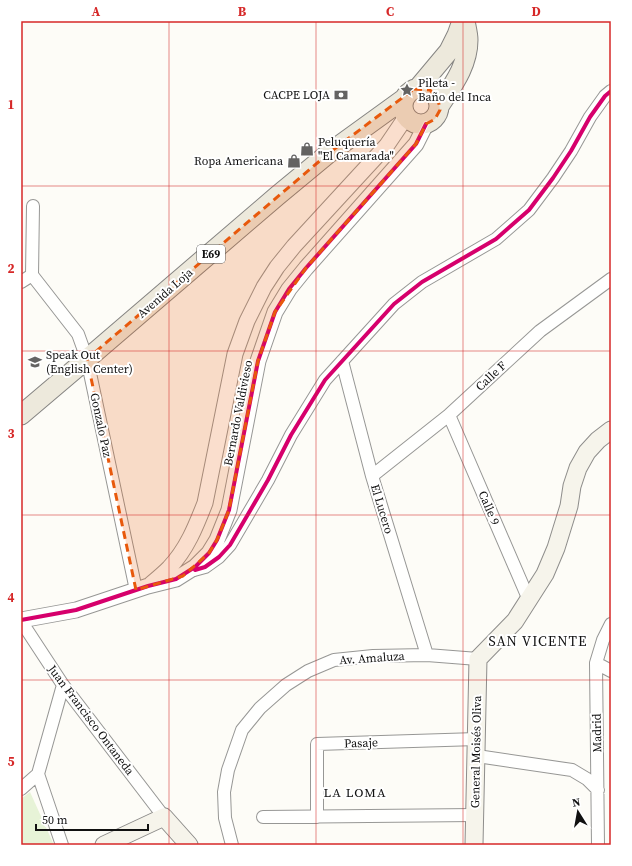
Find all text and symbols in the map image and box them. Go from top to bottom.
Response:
text: A [92,3,101,20]
text: B [238,3,247,20]
text: C [386,3,394,20]
text: D [531,3,541,20]
place label: Pileta - Baño del Inca [418,75,492,105]
place icon: Pileta - Baño del Inca [399,82,415,98]
place label: CACPE LOJA [263,87,330,103]
bank icon: CACPE LOJA [333,87,349,103]
text: 1 [7,96,15,113]
place label: Peluquería "El Camarada" [318,134,394,164]
shop icon: Peluquería "El Camarada" [299,141,315,157]
place label: Ropa Americana [194,153,284,169]
shop icon: Ropa Americana [286,153,302,169]
road number: E69 [197,245,225,263]
text: 2 [7,260,15,277]
street label: Avenida Loja [134,264,197,322]
place label: Speak Out (English Center) [46,347,133,377]
school or university icon: Speak Out (English Center) [27,354,43,370]
street label: Bernardo Valdivieso [220,358,256,467]
street label: Calle F [472,358,510,394]
street label: Gonzalo Paz [86,391,116,459]
text: 3 [7,425,15,442]
street label: El Lucero [367,482,397,536]
street label: Calle 9 [475,488,503,528]
text: 4 [7,589,15,606]
district label: SAN VICENTE [489,631,587,651]
street label: Av. Amaluza [339,648,406,668]
street label: Juan Francisco Ontaneda [44,661,138,779]
street label: General Moisés Oliva [467,695,485,808]
street label: Madrid [589,713,605,753]
street label: Pasaje [344,734,378,752]
text: 5 [7,753,15,770]
district label: LA LOMA [323,784,387,801]
north arrow [558,792,598,832]
text: N [571,795,582,811]
scale bar [36,806,148,832]
text: 50 m [42,812,68,828]

